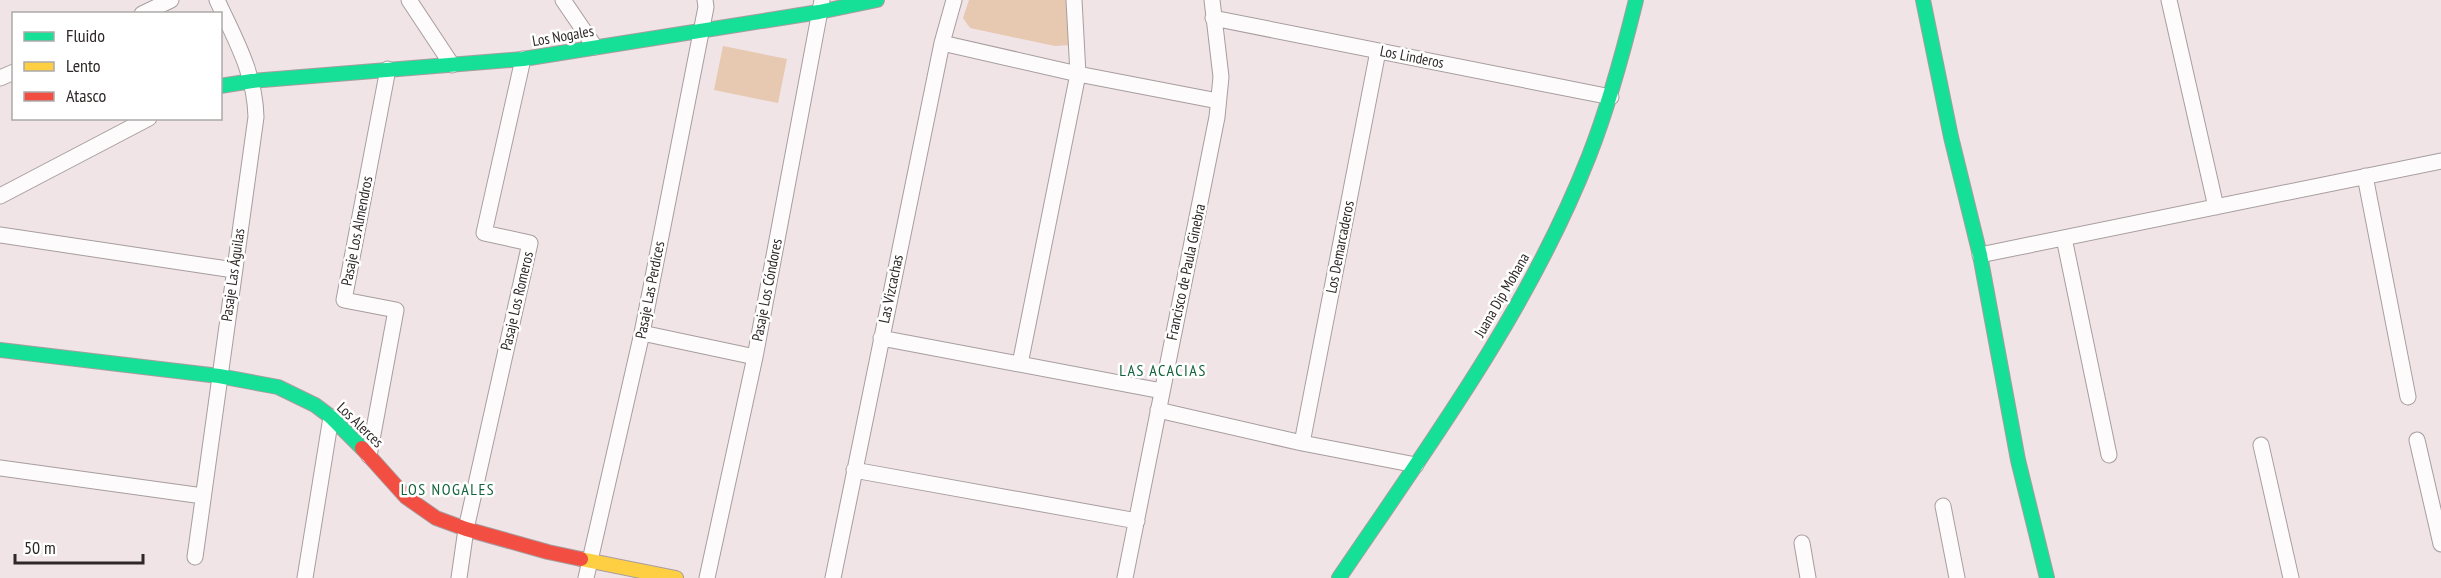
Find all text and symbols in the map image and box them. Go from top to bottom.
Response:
legend [12,12,222,120]
street label: Los Nogales [531,21,595,50]
text: Fluido [66,24,105,47]
street label: Los Linderos [1379,41,1446,72]
text: Lento [66,54,101,77]
text: Atasco [66,84,107,107]
street label: Pasaje Los Almendros [337,175,376,287]
street label: Los Demarcaderos [1321,199,1358,295]
street label: Francisco de Paula Ginebra [1162,202,1209,342]
street label: Pasaje Las Águilas [217,227,248,323]
street label: Pasaje Los Cóndores [747,237,786,343]
street label: Pasaje Las Perdices [631,239,668,340]
street label: Juana Dip Mohana [1469,249,1533,341]
street label: Pasaje Los Romeros [496,250,537,352]
street label: Las Vizcachas [874,253,907,325]
district label: LAS ACACIAS [1119,360,1207,380]
street label: Los Alerces [333,398,387,451]
district label: LOS NOGALES [401,479,495,499]
scale bar [15,527,142,565]
text: 50 m [24,536,56,559]

